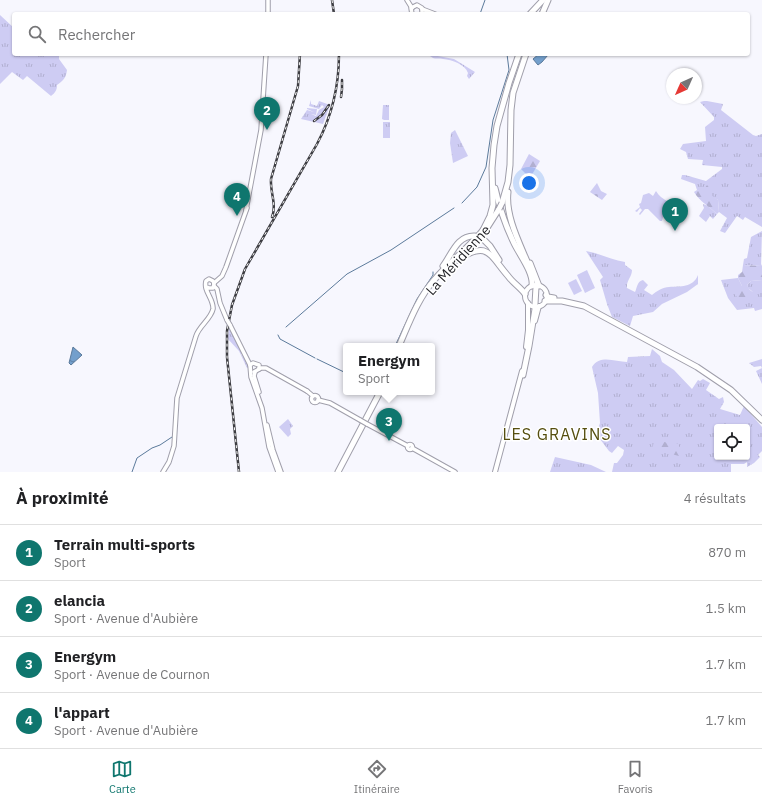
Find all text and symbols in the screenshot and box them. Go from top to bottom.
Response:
search box [12,12,750,56]
icon: search [26,23,48,45]
text: Rechercher [58,25,135,44]
north arrow [666,68,702,104]
pin: 2 [254,97,280,130]
your location [519,173,539,193]
pin: 4 [224,183,250,216]
pin: 1 [662,198,688,231]
street label: La Méridienne [422,221,494,299]
popup [343,343,435,395]
text: Energym [358,351,420,370]
text: Sport [358,370,390,387]
pin: 3 [376,408,402,441]
district label: LES GRAVINS [502,424,612,444]
map controls [714,424,750,460]
button: locate [714,424,750,460]
text: À proximité [16,487,109,509]
text: 4 résultats [684,490,746,507]
text: Terrain multi-sports [54,535,195,554]
text: 1 [25,544,33,561]
text: 870 m [708,544,746,561]
text: Sport [54,554,86,571]
text: elancia [54,591,105,610]
text: 2 [25,600,33,617]
text: 1.5 km [706,600,746,617]
text: Sport · Avenue d'Aubière [54,610,198,627]
text: Energym [54,647,116,666]
text: 3 [25,656,33,673]
text: 1.7 km [706,656,746,673]
text: Sport · Avenue de Cournon [54,666,210,683]
text: l'appart [54,703,110,722]
text: 4 [25,712,33,729]
text: 1.7 km [706,712,746,729]
text: Sport · Avenue d'Aubière [54,722,198,739]
tab: Carte [109,758,136,796]
tab: Itinéraire [354,758,400,796]
tab: Favoris [618,758,653,796]

